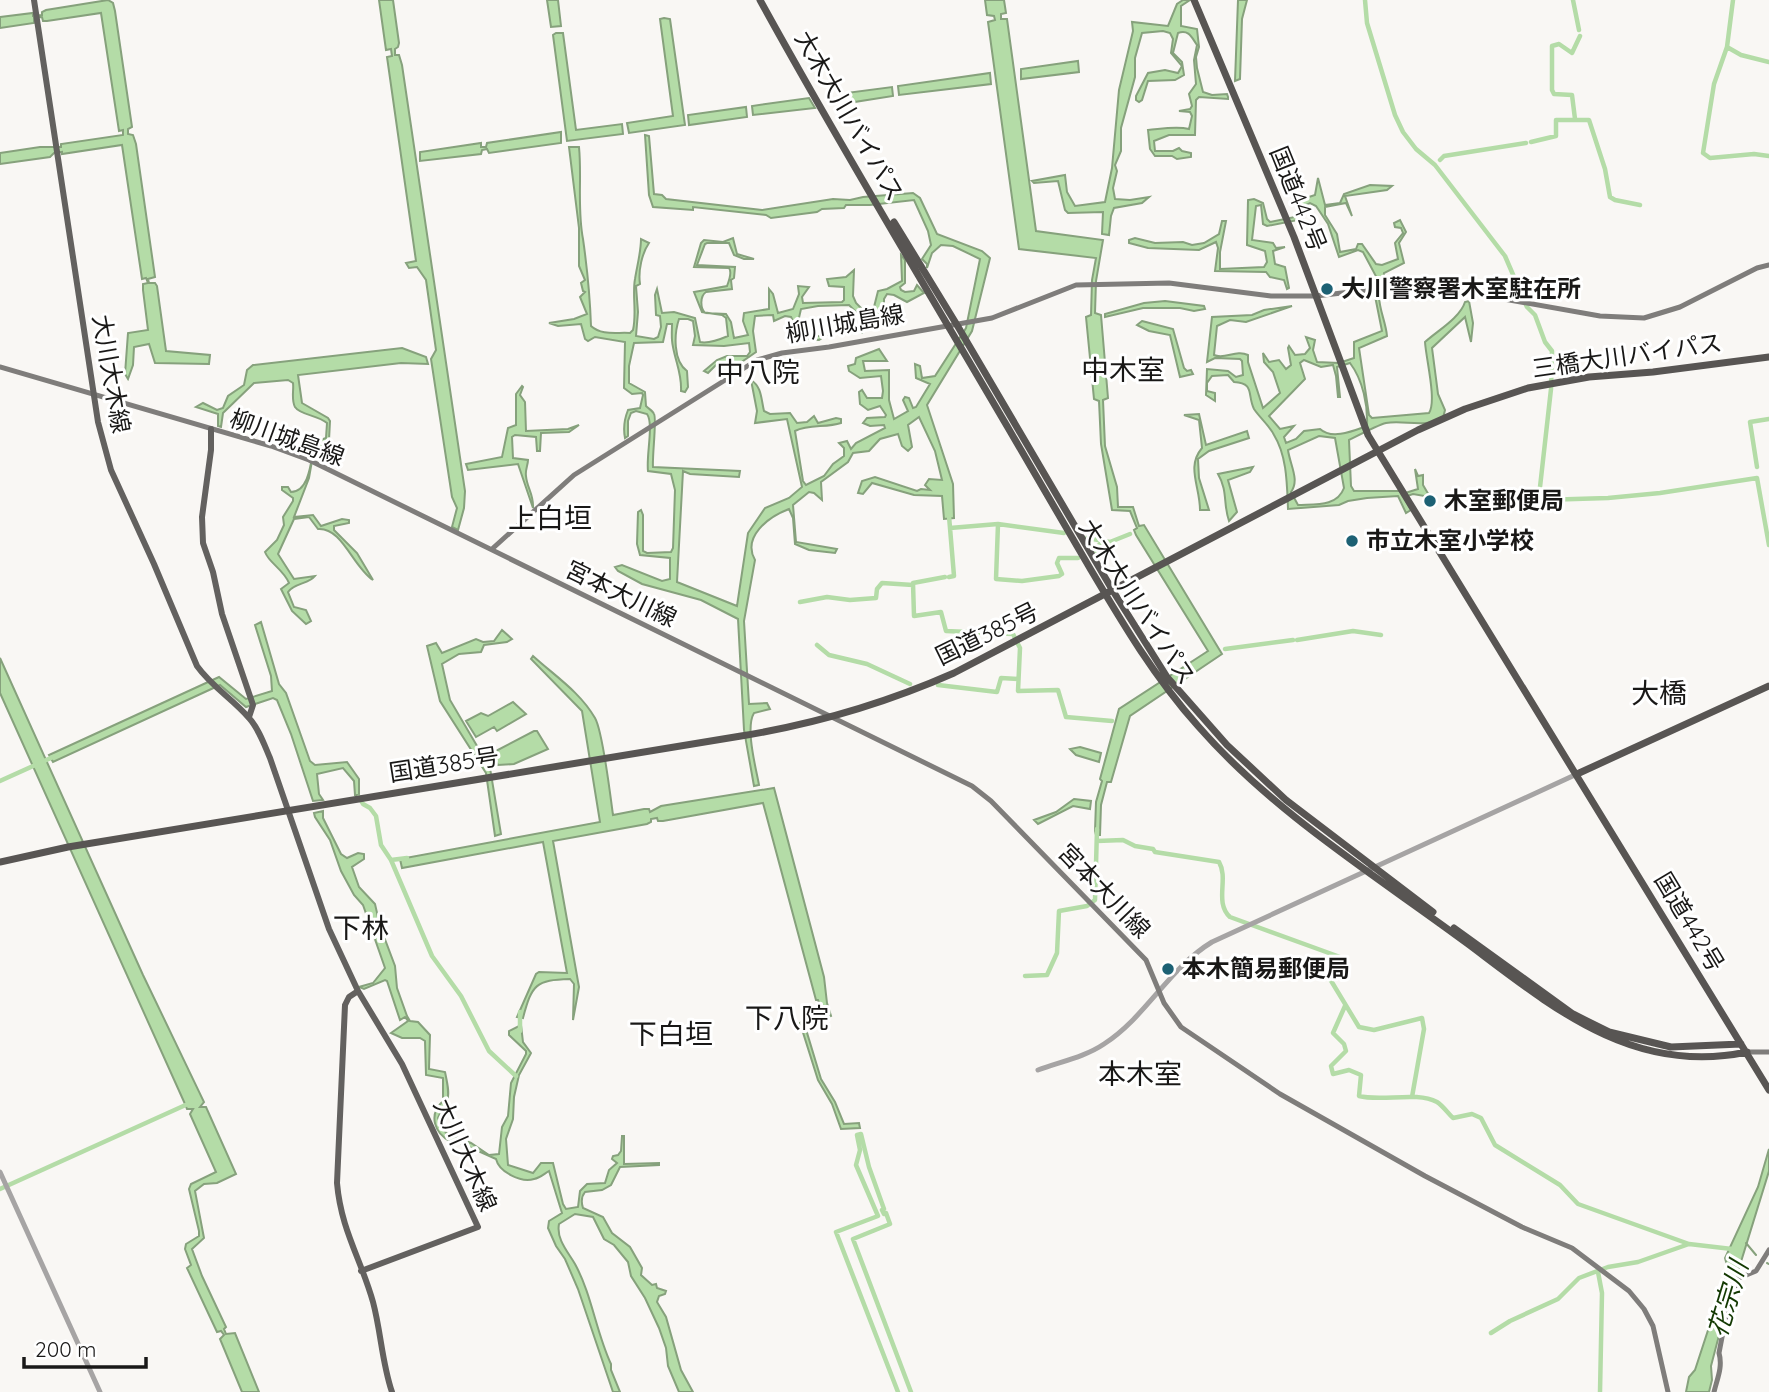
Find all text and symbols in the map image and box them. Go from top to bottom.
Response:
street label: 大木大川バイパス [789,25,911,206]
street label: 国道442号 [1264,142,1334,256]
place label: 大川警察署木室駐在所 [1341,273,1581,303]
marker: 大川警察署木室駐在所 [1319,281,1335,297]
street label: 柳川城島線 [783,298,907,348]
street label: 大川大木線 [87,312,137,436]
street label: 三橋大川バイパス [1530,327,1724,383]
district label: 中木室 [1081,352,1165,387]
district label: 中八院 [716,354,800,389]
street label: 柳川城島線 [226,402,349,472]
place label: 木室郵便局 [1444,485,1564,515]
marker: 木室郵便局 [1422,493,1438,509]
district label: 上白垣 [508,500,592,535]
street label: 大木大川バイパス [1073,513,1203,690]
place label: 市立木室小学校 [1366,525,1534,555]
marker: 市立木室小学校 [1344,533,1360,549]
street label: 宮本大川線 [561,553,682,633]
street label: 国道385号 [930,595,1043,671]
district label: 大橋 [1631,675,1687,710]
street label: 国道385号 [387,741,501,787]
street label: 宮本大川線 [1052,837,1157,944]
street label: 国道442号 [1649,866,1731,977]
district label: 下林 [333,910,389,945]
place label: 本木簡易郵便局 [1182,953,1350,983]
marker: 本木簡易郵便局 [1160,961,1176,977]
district label: 下八院 [745,1000,829,1035]
district label: 下白垣 [629,1016,713,1051]
district label: 本木室 [1098,1056,1182,1091]
street label: 大川大木線 [428,1094,504,1216]
water label: 花宗川 [1700,1254,1756,1341]
scale bar [24,1326,147,1370]
text: 200 m [35,1336,97,1362]

